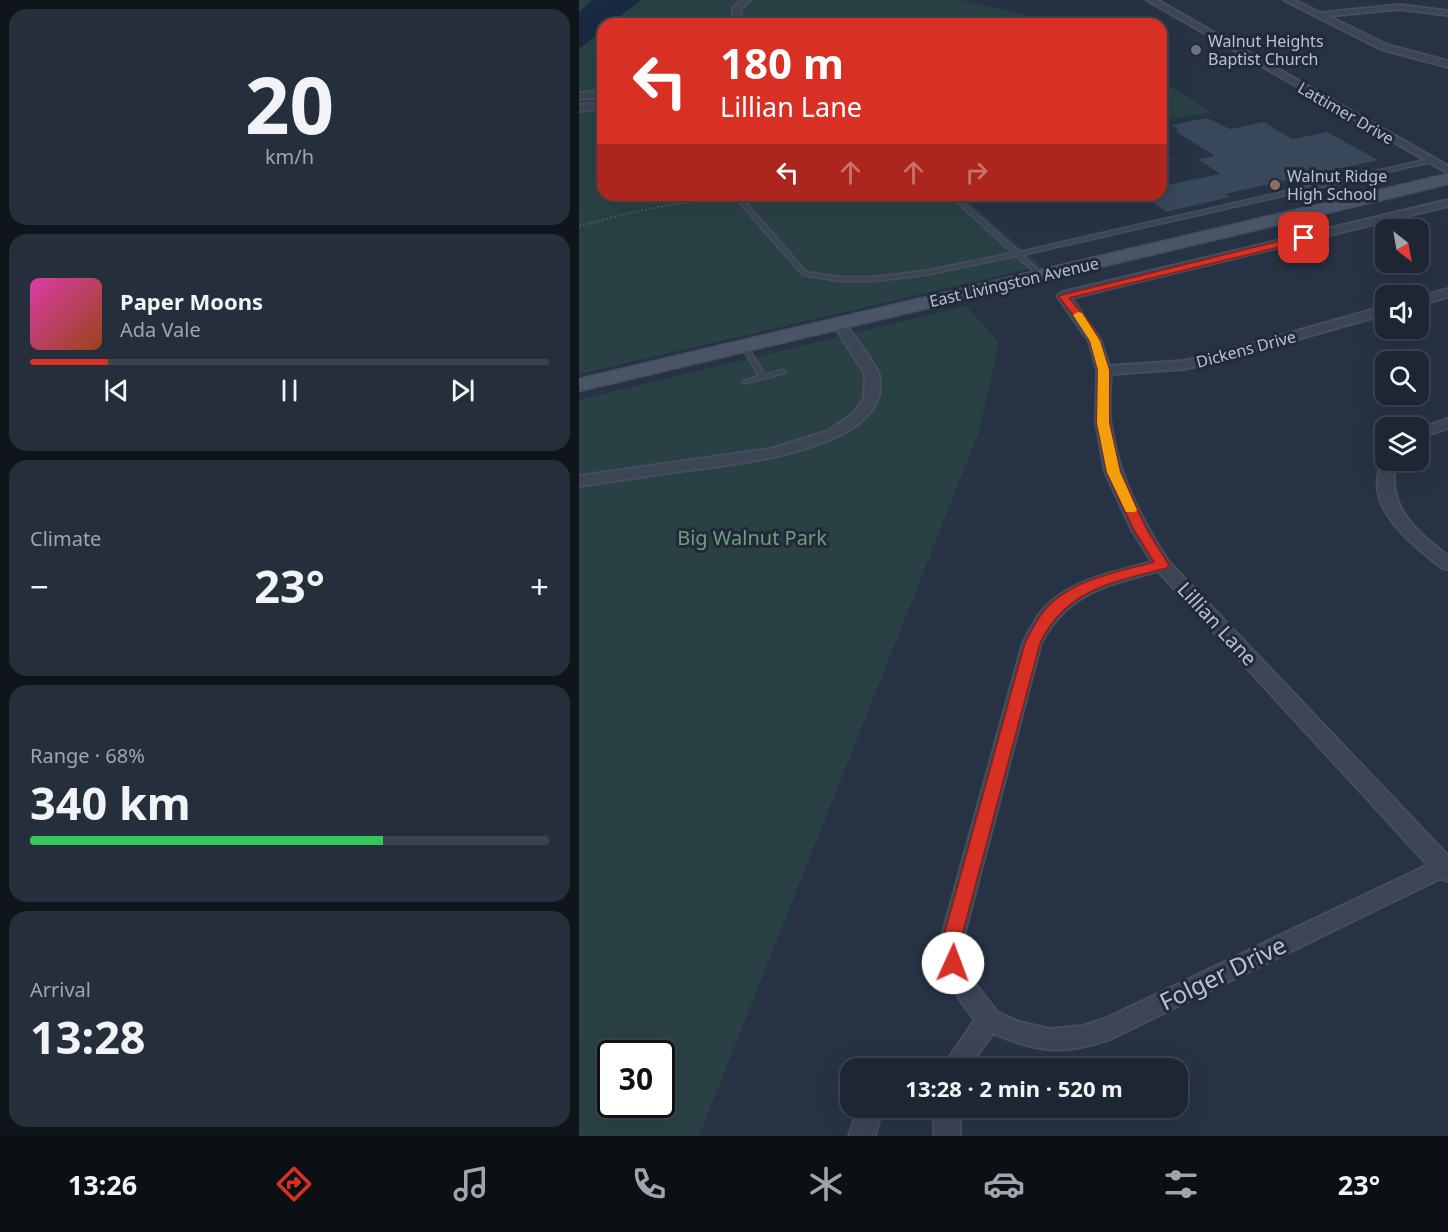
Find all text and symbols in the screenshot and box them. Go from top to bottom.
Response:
place label: Walnut Heights Baptist Church [1208,30,1324,70]
text: 180 m [720,34,844,91]
icon: left [621,42,699,120]
marker: Walnut Heights Baptist Church [1189,43,1203,57]
text: 20 [245,51,334,157]
street label: Lattimer Drive [1294,77,1398,149]
text: Lillian Lane [720,88,862,125]
text: km/h [265,143,314,170]
icon: left [771,156,804,189]
icon: ahead [834,156,867,189]
icon: ahead [897,156,930,189]
icon: right [960,156,993,189]
place label: Walnut Ridge High School [1287,165,1387,205]
marker: Walnut Ridge High School [1268,178,1282,192]
pin [1278,212,1329,263]
north arrow [1375,219,1429,273]
map controls [1375,219,1429,471]
icon: arrive [1287,221,1320,254]
street label: East Livingston Avenue [927,252,1101,312]
button: sound [1375,285,1429,339]
text: Paper Moons [120,286,263,316]
text: Ada Vale [120,316,201,343]
street label: Dickens Drive [1194,325,1298,373]
button: search [1375,351,1429,405]
icon: previous [100,374,133,407]
icon: pause [273,374,306,407]
icon: next [446,374,479,407]
button: layers [1375,417,1429,471]
park label: Big Walnut Park [677,524,827,551]
text: Climate [30,525,101,552]
text: 23° [254,555,325,616]
text: − [30,564,49,609]
text: + [530,564,549,609]
street label: Lillian Lane [1172,576,1263,671]
text: Range · 68% [30,742,145,769]
text: 340 km [30,772,191,833]
street label: Folger Drive [1154,928,1291,1018]
position arrow [921,931,985,995]
text: Arrival [30,976,91,1003]
text: 13:28 [30,1006,146,1067]
speed limit sign: 30 [597,1040,675,1118]
text: 13:28 · 2 min · 520 m [905,1073,1123,1103]
icon: directions [273,1163,315,1205]
icon: music [450,1163,492,1205]
icon: phone [628,1163,670,1205]
icon: climate [805,1163,847,1205]
icon: car [983,1163,1025,1205]
icon: filters [1160,1163,1202,1205]
text: 13:26 [68,1166,137,1203]
text: 23° [1338,1166,1380,1203]

